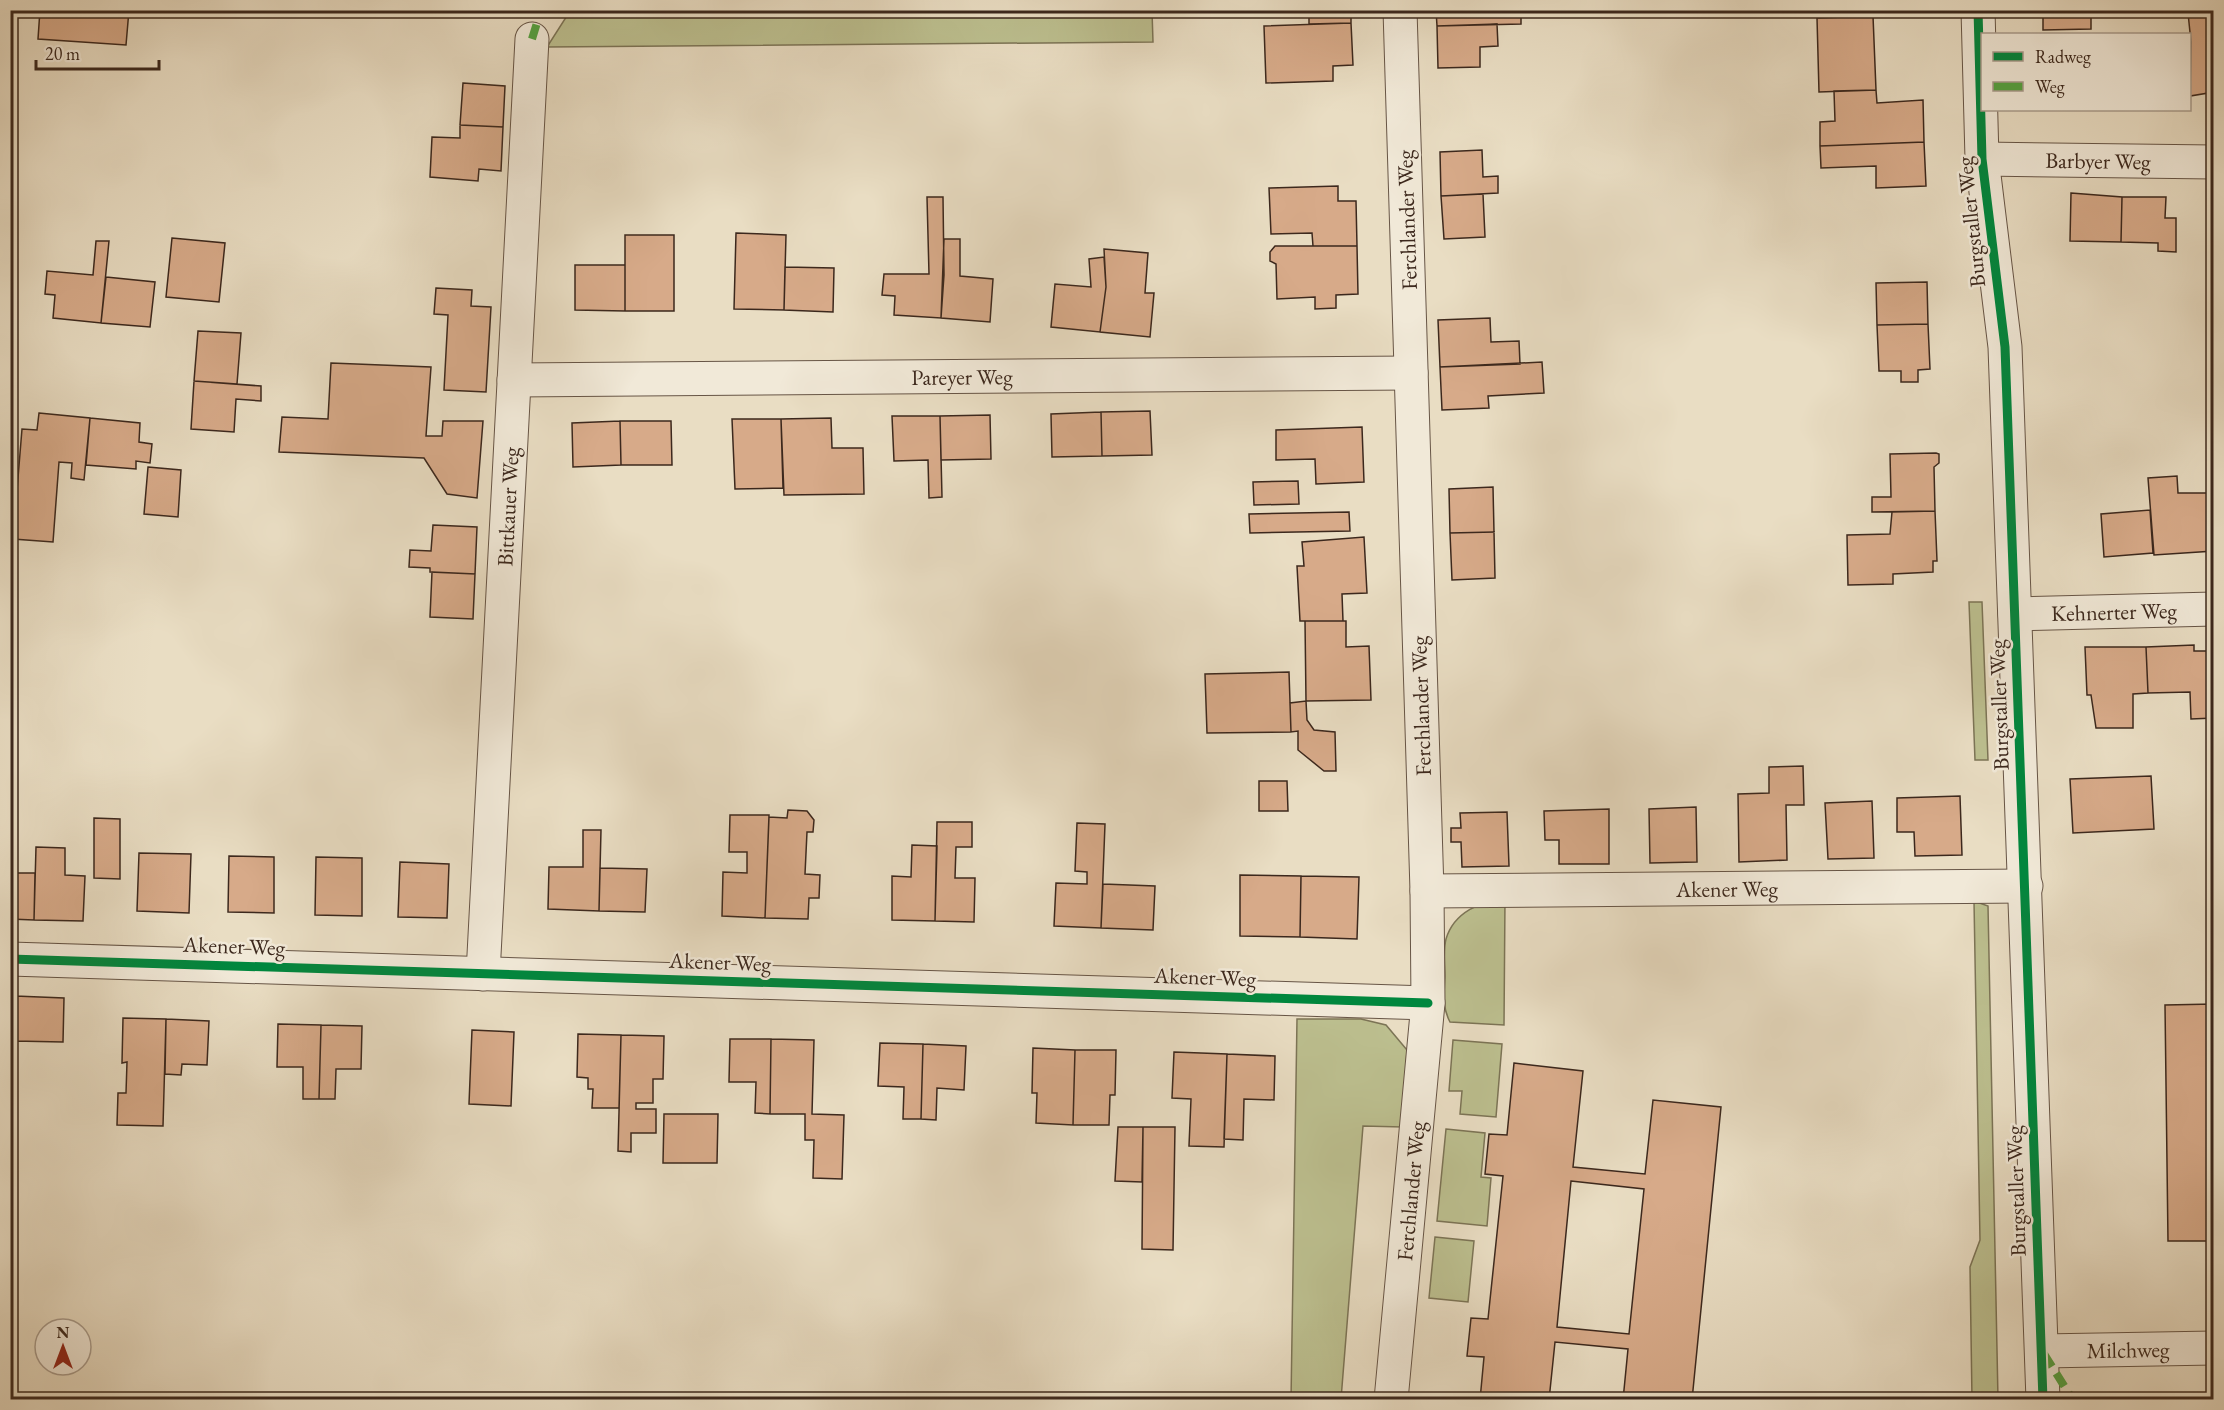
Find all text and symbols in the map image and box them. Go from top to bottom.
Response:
scale bar [36,33,159,71]
legend [1981,33,2191,111]
text: 20 m [45,42,80,65]
text: Radweg [2035,45,2091,68]
text: Weg [2035,75,2065,98]
street label: Barbyer Weg [2045,145,2151,176]
street label: Ferchlander Weg [1390,149,1424,290]
street label: Burgstaller Weg [1950,155,1992,289]
street label: Pareyer Weg [911,362,1013,391]
street label: Bittkauer Weg [490,446,525,567]
street label: Kehnerter Weg [2051,595,2178,628]
street label: Ferchlander Weg [1404,635,1438,776]
street label: Burgstaller Weg [1982,639,2016,771]
street label: Akener Weg [1675,874,1779,903]
street label: Akener Weg [181,930,286,962]
street label: Akener Weg [667,946,772,978]
street label: Akener Weg [1152,961,1257,993]
street label: Ferchlander Weg [1390,1119,1431,1262]
street label: Burgstaller Weg [1999,1125,2033,1257]
north arrow [33,1317,93,1377]
text: N [57,1322,70,1343]
street label: Milchweg [2086,1334,2170,1365]

